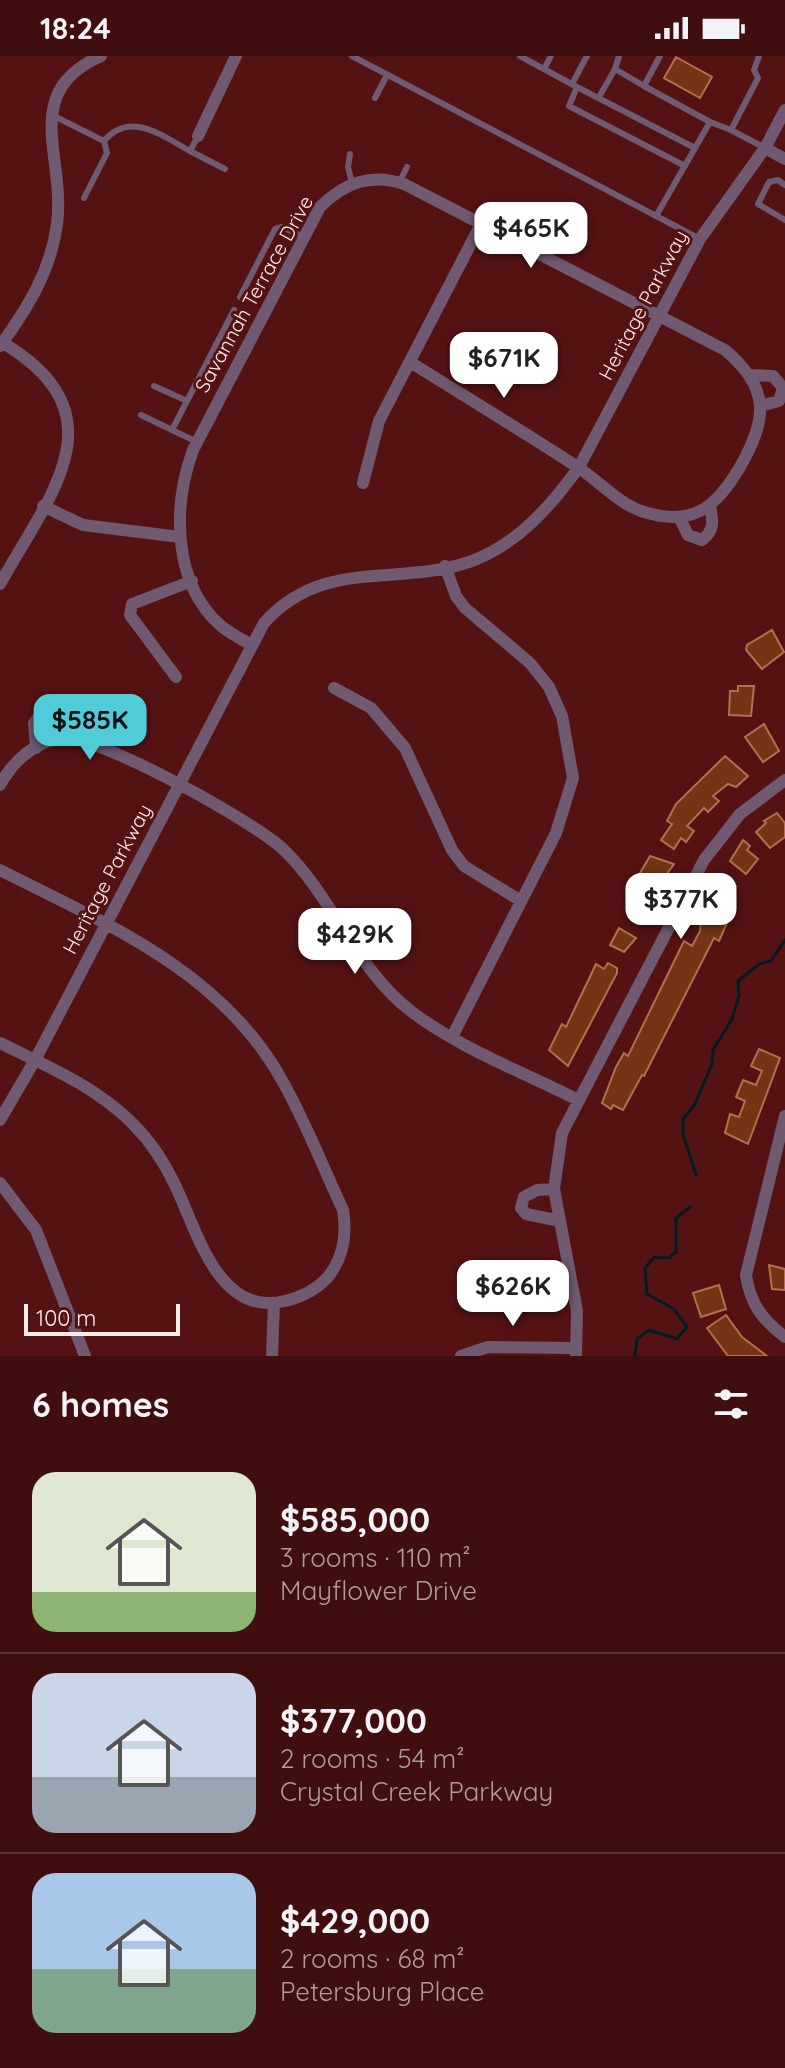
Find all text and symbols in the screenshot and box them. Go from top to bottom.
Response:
text: 18:24 [40,9,111,47]
street label: Savannah Terrace Drive [189,191,318,397]
pin: $465K [475,202,587,270]
text: $465K [492,211,570,244]
street label: Heritage Parkway [592,225,693,384]
pin: $671K [448,332,560,400]
text: $671K [468,341,540,374]
pin: $585K [34,694,146,762]
text: $585K [52,703,128,736]
street label: Heritage Parkway [56,799,157,958]
pin: $377K [625,873,737,941]
text: $377K [643,882,719,915]
pin: $429K [299,908,411,976]
text: $429K [316,917,394,950]
pin: $626K [457,1260,569,1328]
text: $626K [475,1269,551,1302]
scale bar [24,1300,180,1336]
text: 100 m [36,1304,96,1332]
icon: filters [709,1382,753,1426]
text: 6 homes [32,1383,169,1426]
text: $585,000 [280,1498,430,1541]
icon: home [96,1504,192,1600]
text: 3 rooms · 110 m² [280,1541,471,1574]
text: Mayflower Drive [280,1574,477,1607]
text: $377,000 [280,1699,427,1742]
icon: home [96,1705,192,1801]
text: 2 rooms · 54 m² [280,1742,464,1775]
text: Crystal Creek Parkway [280,1775,553,1808]
text: $429,000 [280,1899,430,1942]
icon: home [96,1905,192,2001]
text: 2 rooms · 68 m² [280,1942,465,1975]
text: Petersburg Place [280,1975,484,2008]

